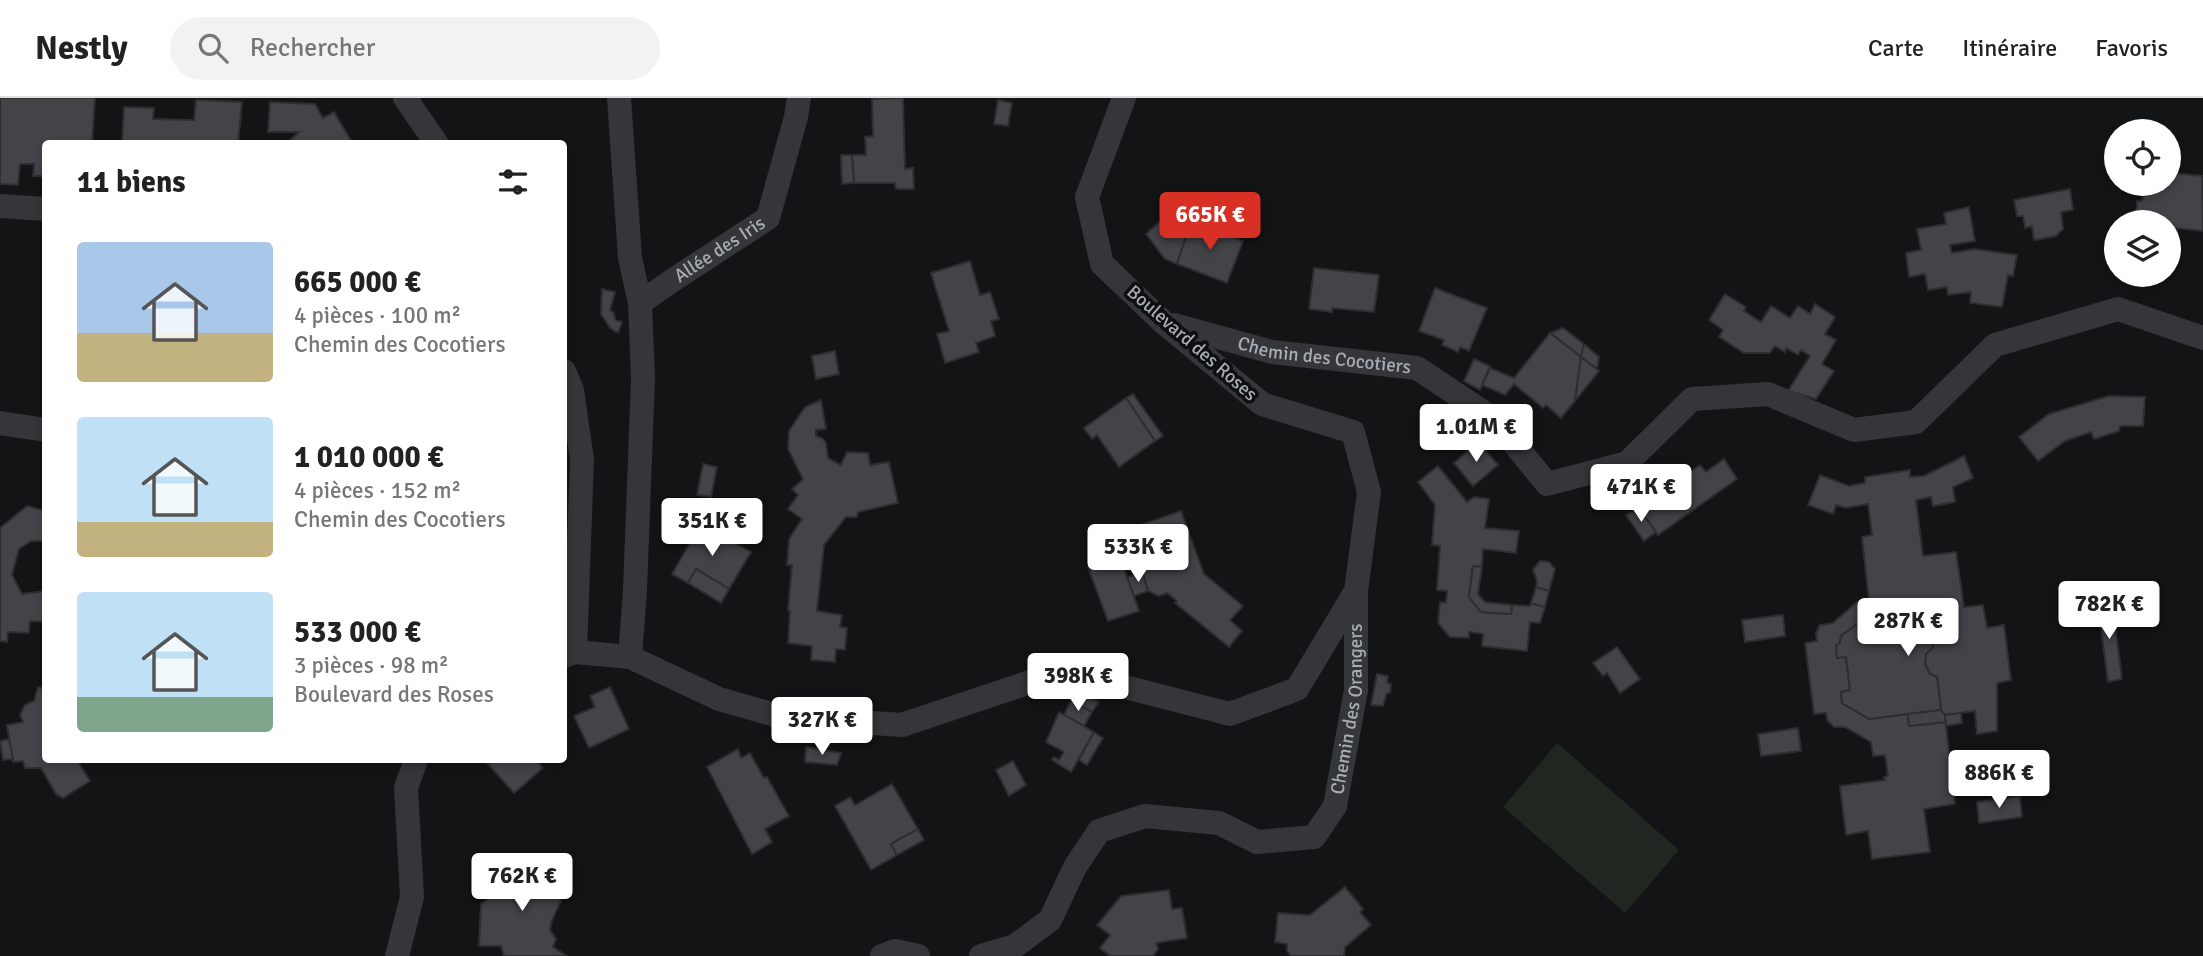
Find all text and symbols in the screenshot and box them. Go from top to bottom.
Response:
search box [170,17,660,80]
text: Nestly [35,28,128,69]
icon: search [194,29,232,67]
text: Rechercher [250,32,375,64]
text: Carte [1868,33,1924,63]
text: Itinéraire [1962,33,2057,63]
text: Favoris [2095,33,2168,63]
map controls [2104,119,2181,287]
button: locate [2104,119,2181,196]
icon: filters [494,163,532,201]
text: 11 biens [77,164,186,201]
pin: 665K € [1153,192,1267,252]
text: 665K € [1175,200,1245,229]
button: layers [2104,210,2181,287]
street label: Allée des Iris [670,211,770,288]
text: 665 000 € [294,264,421,301]
icon: home [133,270,217,354]
street label: Boulevard des Roses [1122,280,1262,406]
text: 4 pièces · 100 m² [294,301,461,330]
text: Chemin des Cocotiers [294,330,506,359]
street label: Chemin des Cocotiers [1235,331,1412,379]
pin: 1.01M € [1411,404,1541,464]
text: 1.01M € [1436,412,1516,441]
text: 1 010 000 € [294,439,443,476]
icon: home [133,445,217,529]
pin: 471K € [1584,464,1698,524]
text: 471K € [1606,472,1676,501]
text: 4 pièces · 152 m² [294,476,461,505]
pin: 351K € [655,498,769,558]
text: Chemin des Cocotiers [294,505,506,534]
text: 351K € [677,506,747,535]
pin: 533K € [1081,524,1195,584]
text: 533K € [1103,532,1173,561]
pin: 782K € [2052,582,2166,641]
text: 782K € [2074,589,2144,618]
pin: 287K € [1851,598,1965,658]
text: 287K € [1873,606,1943,635]
text: 533 000 € [294,614,421,651]
icon: home [133,620,217,704]
street label: Chemin des Orangers [1325,623,1369,796]
text: 3 pièces · 98 m² [294,651,449,680]
pin: 398K € [1021,654,1135,713]
text: 398K € [1043,661,1113,690]
text: Boulevard des Roses [294,680,494,709]
pin: 327K € [765,698,879,757]
text: 327K € [787,705,857,734]
pin: 886K € [1942,750,2056,810]
text: 886K € [1964,758,2034,787]
pin: 762K € [465,854,579,913]
text: 762K € [487,861,557,890]

